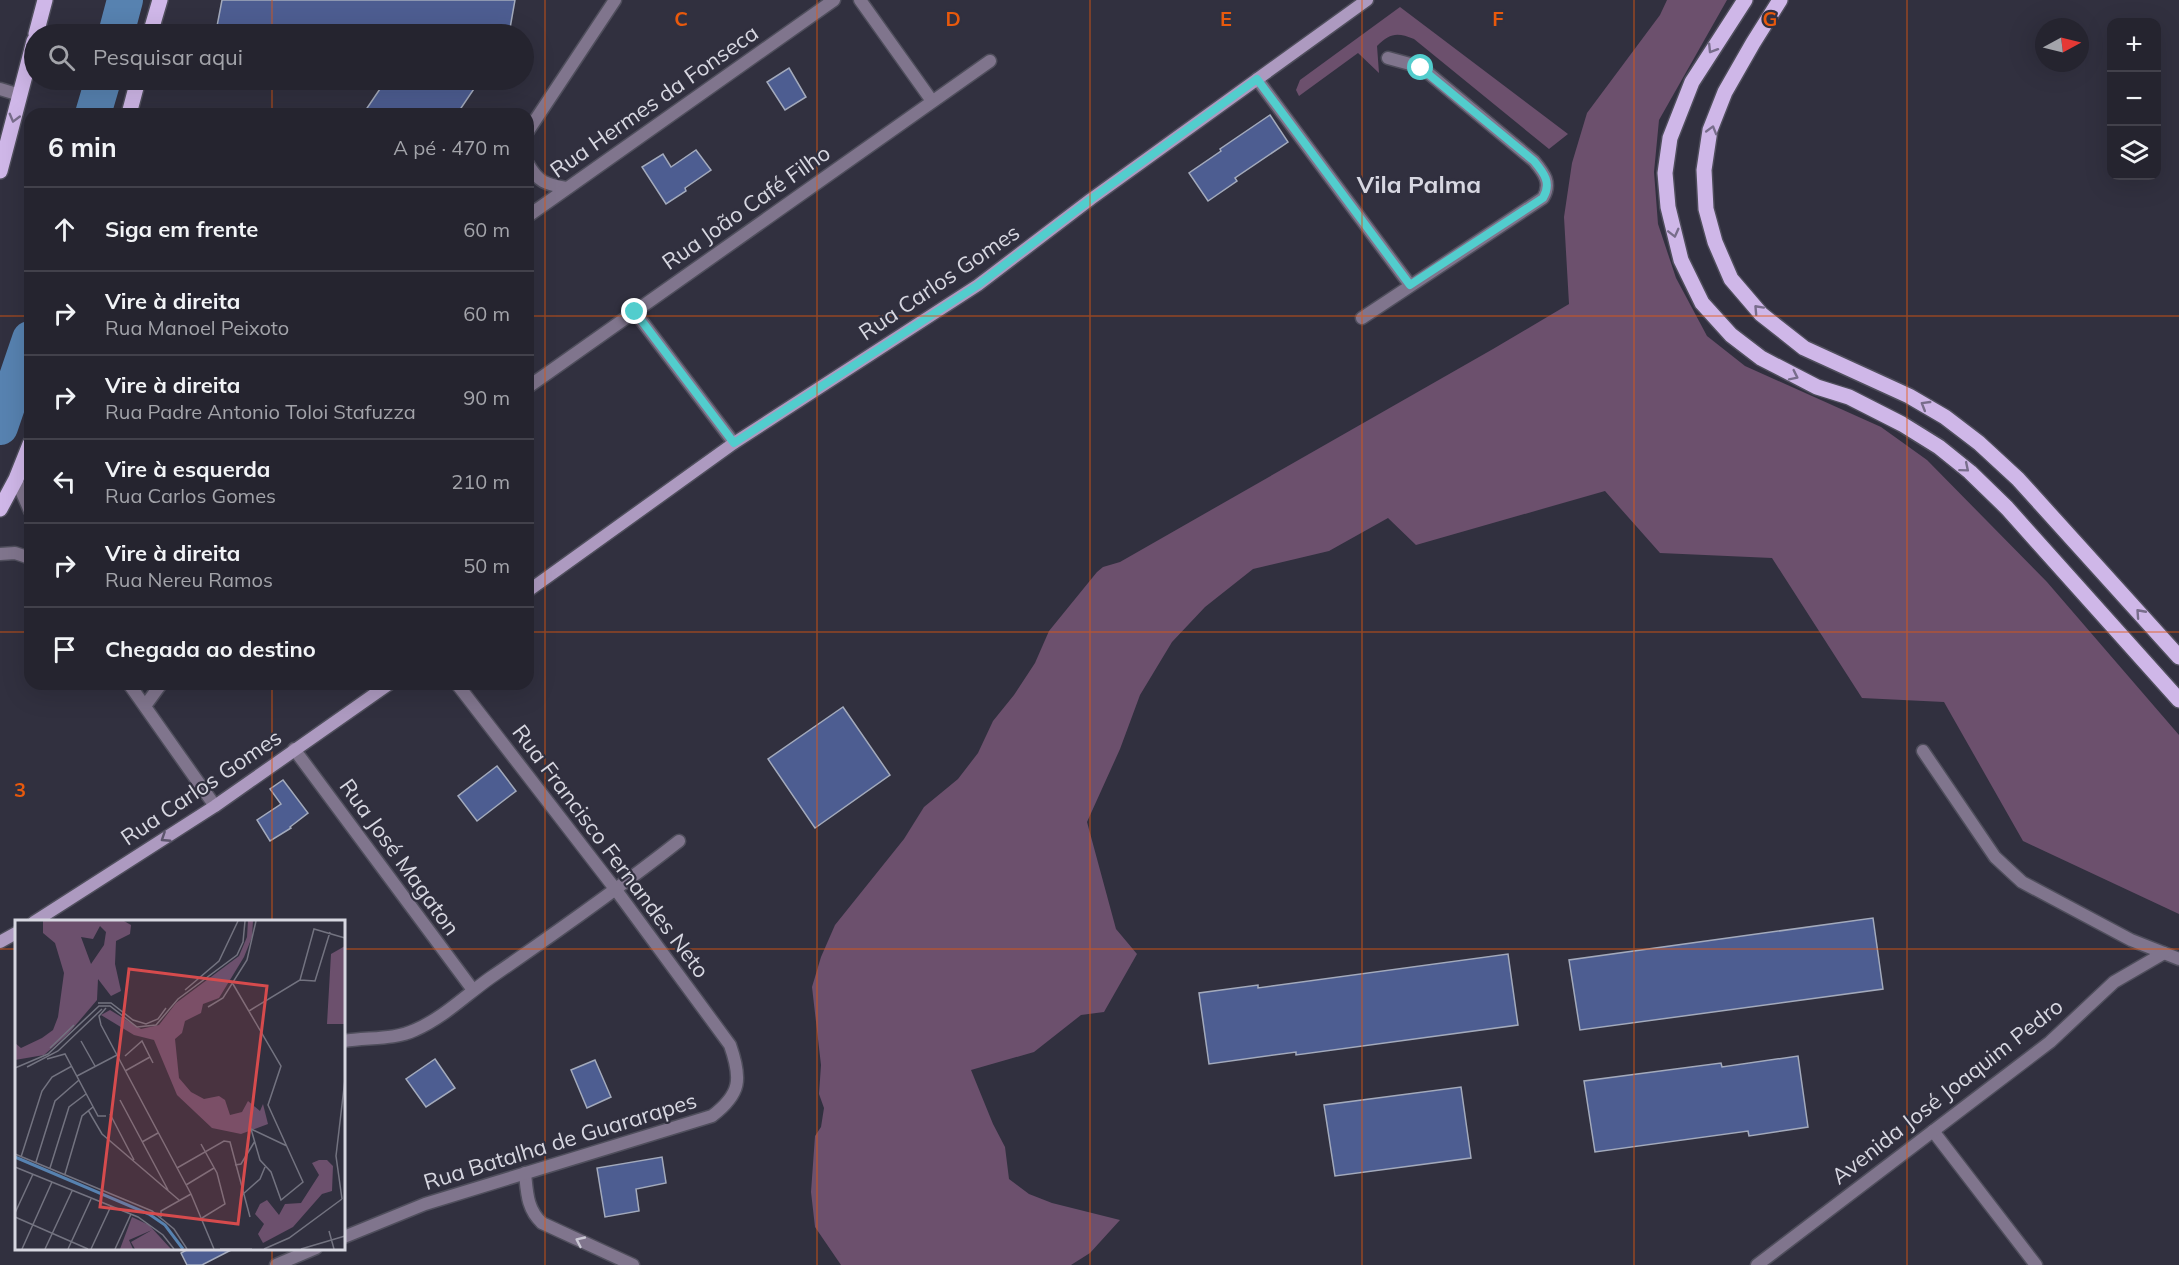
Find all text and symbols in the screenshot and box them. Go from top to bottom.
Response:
text: C [674,6,688,31]
text: D [945,6,961,31]
text: E [1220,6,1232,31]
text: F [1492,6,1504,31]
text: G [1763,6,1777,31]
street label: Rua Hermes da Fonseca [544,18,764,184]
north arrow [2035,18,2089,72]
map controls [2107,18,2161,180]
button: + [2107,18,2161,72]
search box [24,24,534,90]
icon: search [45,41,78,74]
text: Pesquisar aqui [93,43,243,71]
one-way arrow [1708,43,1720,53]
route start [1407,54,1433,80]
button: − [2107,72,2161,126]
one-way arrow [9,112,21,123]
one-way arrow [1704,125,1717,135]
button: layers [2107,126,2161,180]
text: 6 min [48,131,117,164]
text: A pé · 470 m [393,135,510,160]
street label: Rua João Café Filho [656,138,836,276]
district label: Vila Palma [1356,169,1481,199]
icon: ahead [48,213,81,246]
text: Siga em frente [105,215,258,243]
text: 60 m [463,217,510,242]
street label: Rua Carlos Gomes [853,218,1025,346]
one-way arrow [1667,227,1680,237]
text: Vire à direita [105,287,240,315]
icon: right [48,297,81,330]
route end [621,298,647,324]
text: 60 m [463,301,510,326]
one-way arrow [1754,306,1765,317]
text: Rua Manoel Peixoto [105,315,289,340]
one-way arrow [1788,369,1799,380]
text: Vire à direita [105,371,240,399]
icon: right [48,381,81,414]
text: 90 m [463,385,510,410]
text: Rua Padre Antonio Toloi Stafuzza [105,399,416,424]
one-way arrow [1921,401,1931,413]
text: Vire à esquerda [105,455,270,483]
one-way arrow [1958,461,1969,472]
icon: left [48,465,81,498]
text: 210 m [451,469,510,494]
text: Rua Carlos Gomes [105,483,276,508]
text: Vire à direita [105,539,240,567]
icon: right [48,549,81,582]
text: 50 m [463,553,510,578]
text: Rua Nereu Ramos [105,567,273,592]
one-way arrow [2136,610,2147,620]
icon: arrive [48,633,81,666]
text: Chegada ao destino [105,635,316,663]
street label: Rua Francisco Fernandes Neto [506,719,716,983]
street label: Rua Carlos Gomes [115,723,287,851]
street label: Rua José Magaton [334,773,466,941]
text: 3 [14,777,26,802]
one-way arrow [161,830,172,841]
inset map [15,920,345,1250]
street label: Avenida José Joaquim Pedro [1826,992,2068,1190]
street label: Rua Batalha de Guararapes [420,1086,700,1196]
one-way arrow [575,1236,586,1248]

